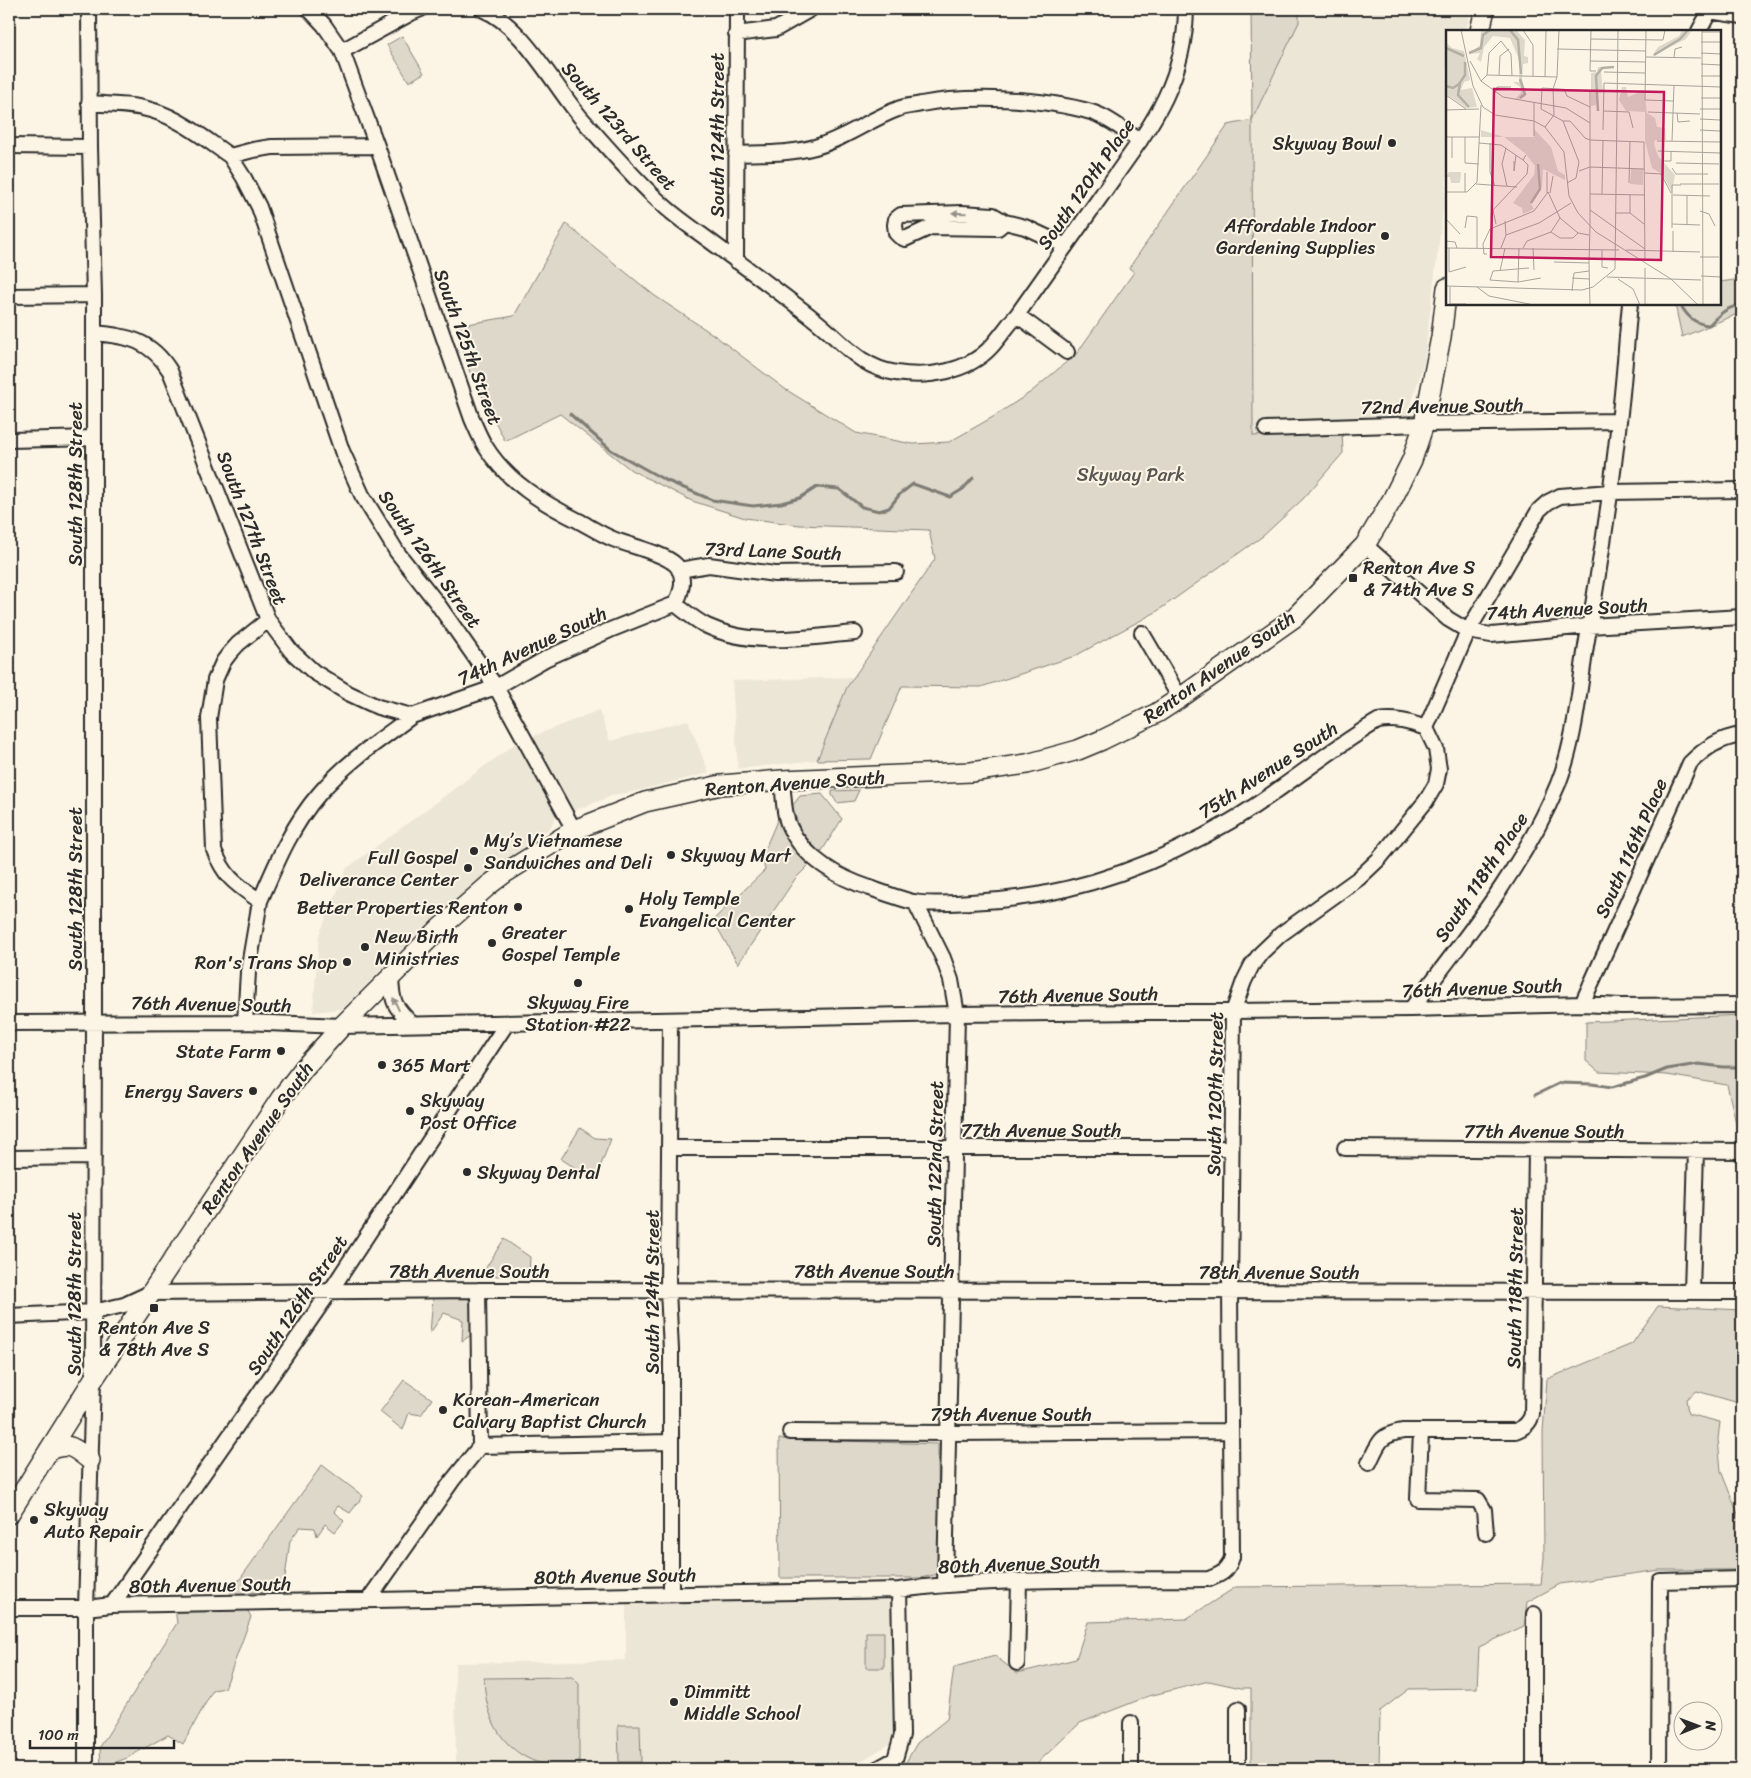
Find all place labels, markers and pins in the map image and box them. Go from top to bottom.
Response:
place label: Skyway Bowl [1272,127,1383,160]
marker: Skyway Bowl [1386,137,1398,149]
place label: Affordable Indoor Gardening Supplies [1216,209,1376,264]
marker: Affordable Indoor Gardening Supplies [1379,230,1391,242]
place label: Renton Ave S & 74th Ave S [1363,551,1475,606]
marker: Renton Ave S & 74th Ave S [1347,572,1359,584]
place label: My’s Vietnamese Sandwiches and Deli [484,824,653,879]
place label: Skyway Mart [681,839,792,872]
place label: Full Gospel Deliverance Center [299,841,459,896]
marker: My’s Vietnamese Sandwiches and Deli [468,845,480,857]
marker: Skyway Mart [665,849,677,861]
marker: Full Gospel Deliverance Center [462,862,474,874]
place label: Holy Temple Evangelical Center [639,882,796,937]
place label: Better Properties Renton [297,891,508,924]
marker: Better Properties Renton [512,901,524,913]
marker: Holy Temple Evangelical Center [623,903,635,915]
place label: Greater Gospel Temple [502,916,620,971]
place label: New Birth Ministries [375,920,459,975]
marker: Greater Gospel Temple [486,937,498,949]
marker: New Birth Ministries [359,941,371,953]
place label: Ron's Trans Shop [195,946,337,979]
marker: Ron's Trans Shop [341,956,353,968]
marker: Skyway Fire Station #22 [572,977,584,989]
place label: Skyway Fire Station #22 [525,986,631,1041]
place label: State Farm [176,1035,271,1068]
marker: State Farm [275,1045,287,1057]
place label: 365 Mart [392,1049,471,1082]
marker: 365 Mart [376,1059,388,1071]
place label: Energy Savers [124,1075,243,1108]
place label: Skyway Post Office [420,1084,517,1139]
marker: Energy Savers [247,1085,259,1097]
marker: Skyway Post Office [404,1105,416,1117]
place label: Skyway Dental [477,1156,601,1189]
marker: Skyway Dental [461,1166,473,1178]
marker: Renton Ave S & 78th Ave S [148,1302,160,1314]
place label: Renton Ave S & 78th Ave S [98,1311,210,1366]
place label: Korean-American Calvary Baptist Church [453,1383,646,1438]
marker: Korean-American Calvary Baptist Church [437,1404,449,1416]
place label: Skyway Auto Repair [43,1493,144,1548]
marker: Skyway Auto Repair [28,1514,40,1526]
place label: Dimmitt Middle School [684,1675,801,1730]
marker: Dimmitt Middle School [668,1696,680,1708]

